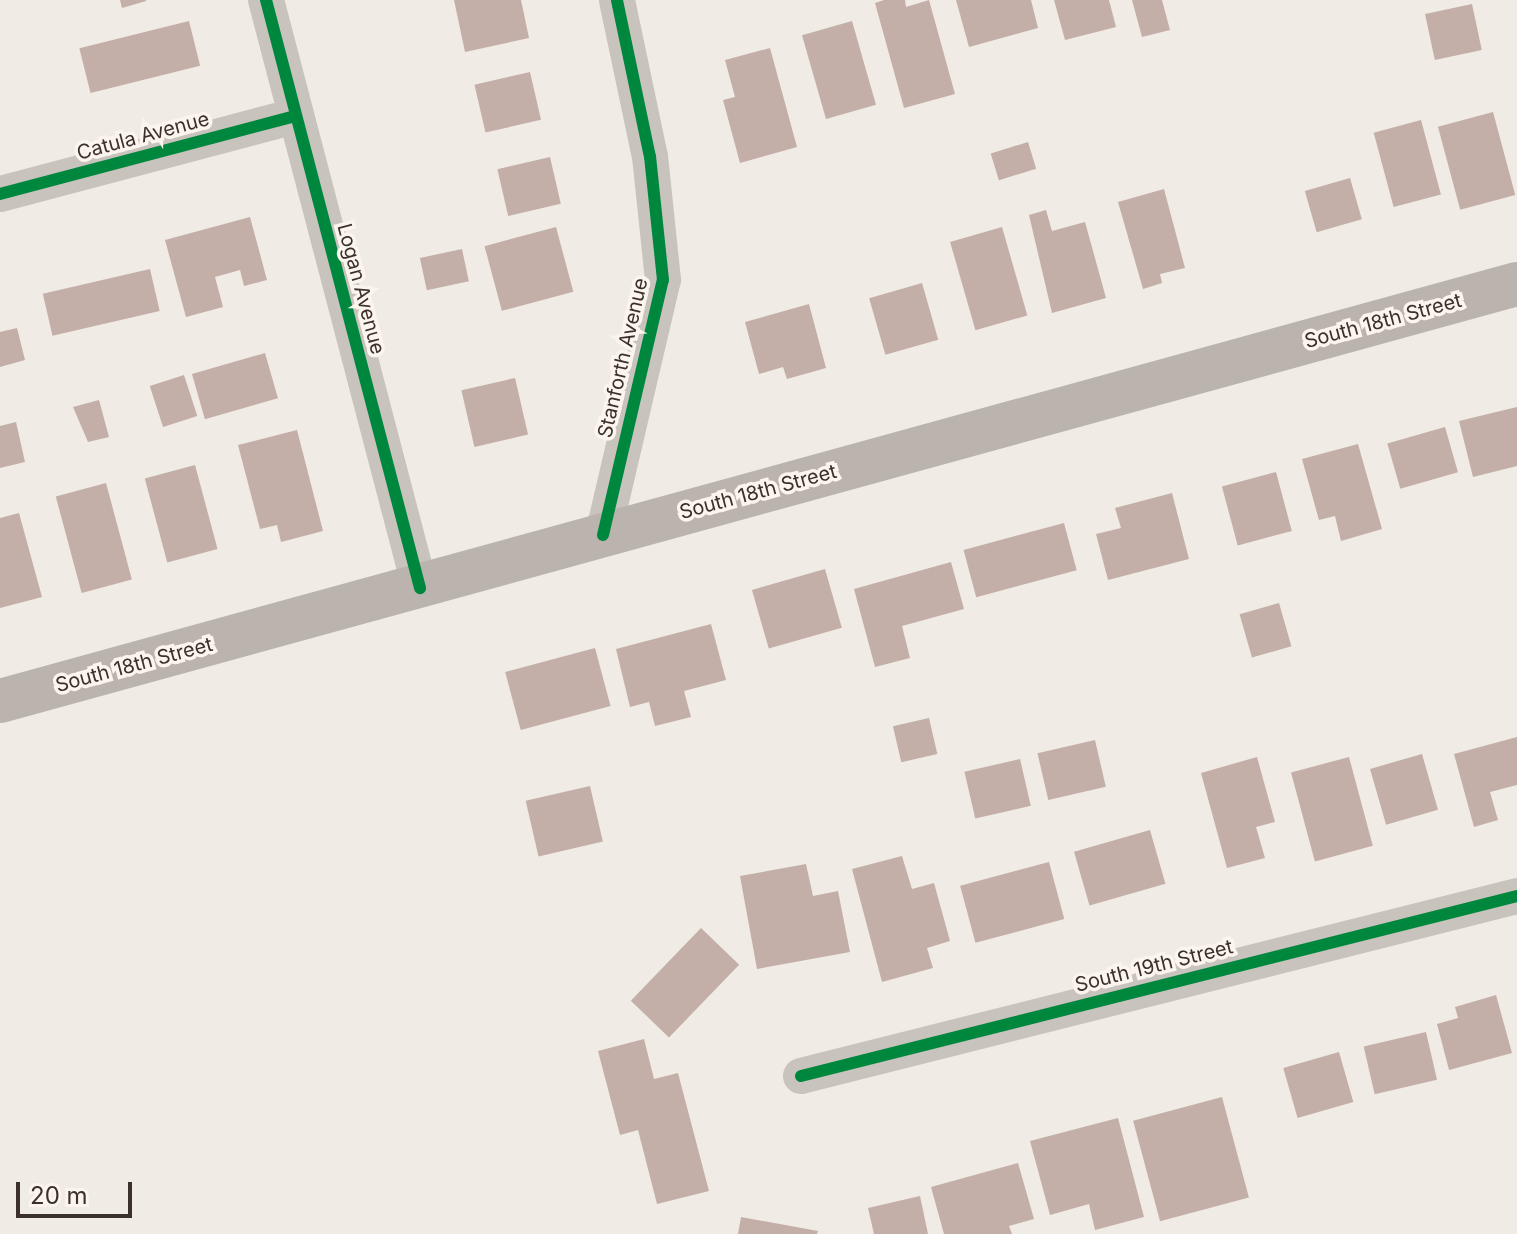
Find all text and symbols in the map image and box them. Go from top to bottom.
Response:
street label: Catula Avenue [74,107,212,165]
street label: Logan Avenue [332,221,390,357]
street label: Stanforth Avenue [593,276,653,440]
street label: South 18th Street [1302,288,1464,354]
street label: South 18th Street [677,459,839,525]
street label: South 18th Street [53,632,215,698]
street label: South 19th Street [1073,935,1235,997]
scale bar [20,1166,136,1216]
text: 20 m [30,1181,88,1210]

